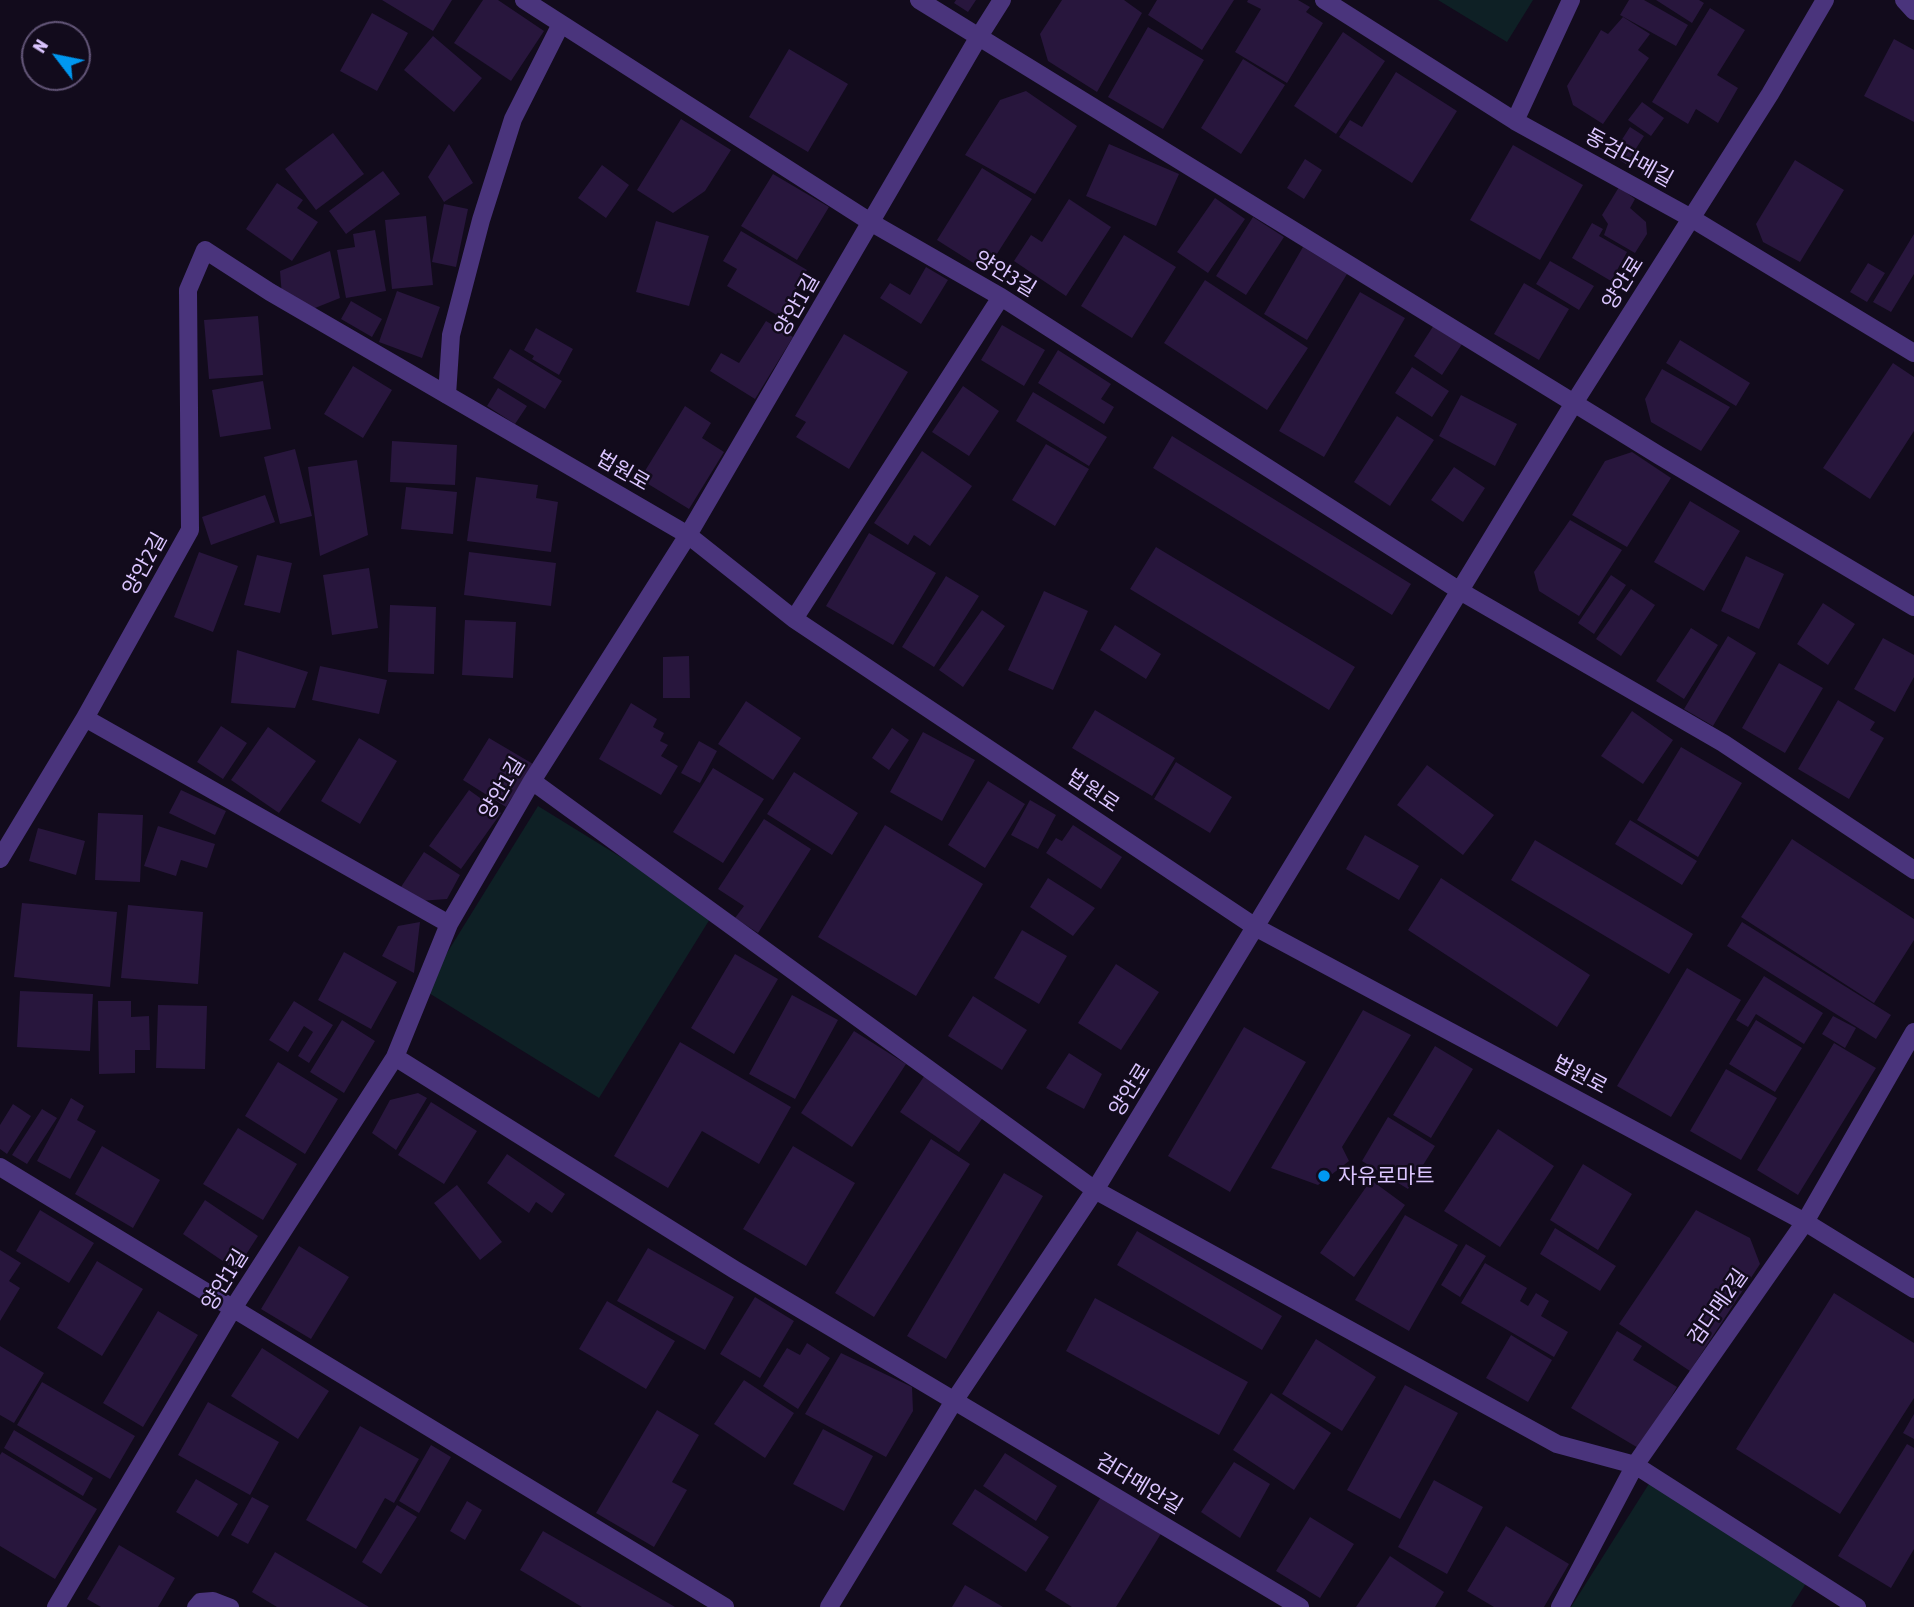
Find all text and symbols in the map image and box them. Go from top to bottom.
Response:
north arrow [21,21,91,91]
text: N [28,35,52,57]
street label: 동검다메길 [1581,124,1677,192]
street label: 양안3길 [969,246,1041,302]
street label: 양안로 [1597,252,1649,314]
street label: 양안1길 [769,269,825,341]
street label: 법원로 [592,446,654,496]
street label: 양안2길 [118,528,172,600]
street label: 양안1길 [474,752,530,824]
street label: 법원로 [1062,764,1124,818]
street label: 법원로 [1548,1050,1612,1100]
street label: 양안로 [1104,1059,1156,1121]
place label: 자유로마트 [1338,1163,1435,1189]
marker: 자유로마트 [1316,1168,1332,1184]
street label: 양안1길 [196,1245,254,1315]
street label: 검다메2길 [1683,1264,1753,1350]
street label: 검다메안길 [1091,1448,1187,1520]

